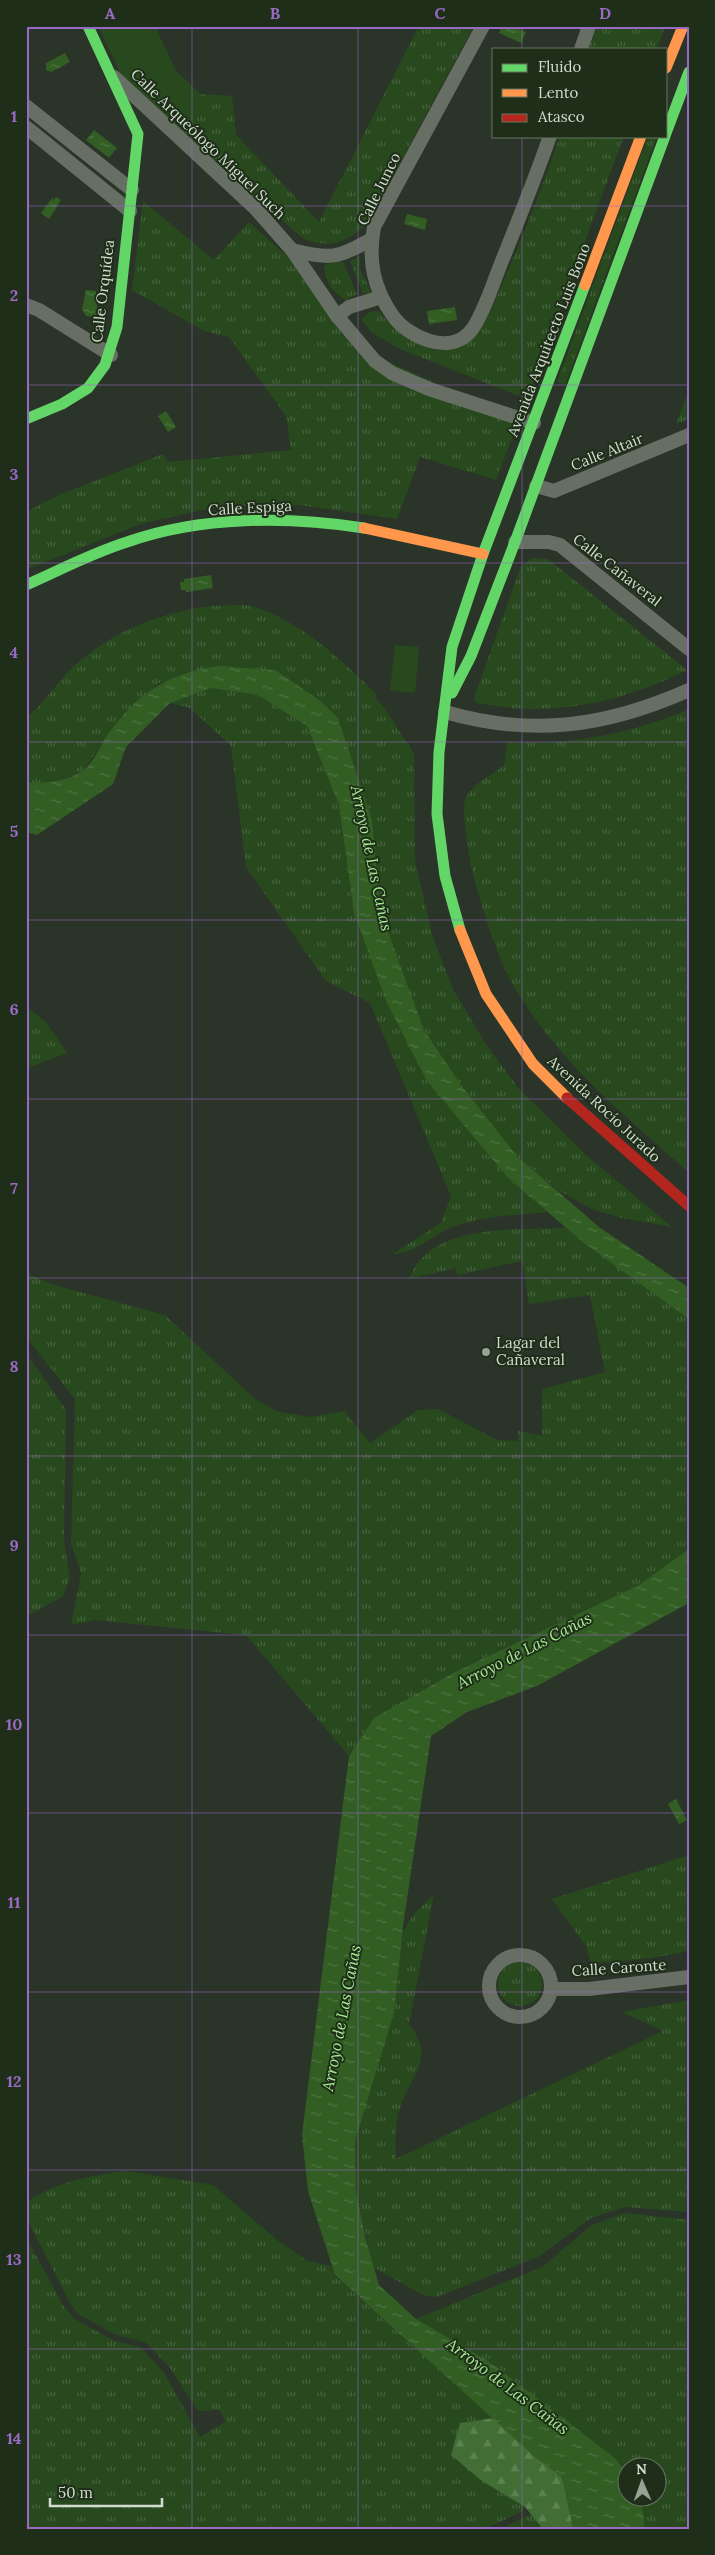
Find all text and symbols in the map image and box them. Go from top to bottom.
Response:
text: A [105,3,116,23]
text: B [270,3,281,23]
text: C [434,3,446,23]
text: D [599,3,611,23]
legend [492,48,668,138]
text: Fluido [538,57,581,76]
street label: Calle Arqueólogo Miguel Such [127,64,290,223]
text: Lento [538,83,579,102]
text: 1 [11,106,17,126]
text: Atasco [537,107,585,126]
street label: Calle Junco [353,149,404,228]
street label: Calle Orquídea [87,238,118,343]
street label: Avenida Arquitecto Luis Bono [502,240,594,440]
text: 2 [10,285,18,305]
street label: Calle Altair [568,428,646,475]
text: 3 [10,464,19,484]
street label: Calle Espiga [208,496,293,519]
street label: Calle Cañaveral [569,529,665,610]
text: 4 [10,642,19,662]
water label: Arroyo de Las Cañas [347,782,397,933]
text: 5 [10,821,19,841]
text: 6 [9,999,19,1019]
street label: Avenida Rocío Jurado [543,1050,665,1166]
text: 7 [10,1178,18,1198]
place label: Lagar del Cañaveral [496,1333,565,1369]
marker: Lagar del Cañaveral [480,1346,492,1358]
text: 8 [9,1356,19,1376]
text: 9 [9,1535,19,1555]
water label: Arroyo de Las Cañas [452,1607,595,1693]
text: 10 [6,1714,22,1734]
text: 11 [8,1892,21,1912]
water label: Arroyo de Las Cañas [317,1943,365,2094]
street label: Calle Caronte [571,1955,667,1980]
text: 12 [6,2071,22,2091]
text: 13 [6,2249,22,2269]
water label: Arroyo de Las Cañas [442,2333,573,2439]
text: 14 [6,2428,22,2448]
north arrow [618,2458,668,2508]
text: N [636,2460,647,2478]
scale bar [50,2475,162,2507]
text: 50 m [58,2483,93,2502]

